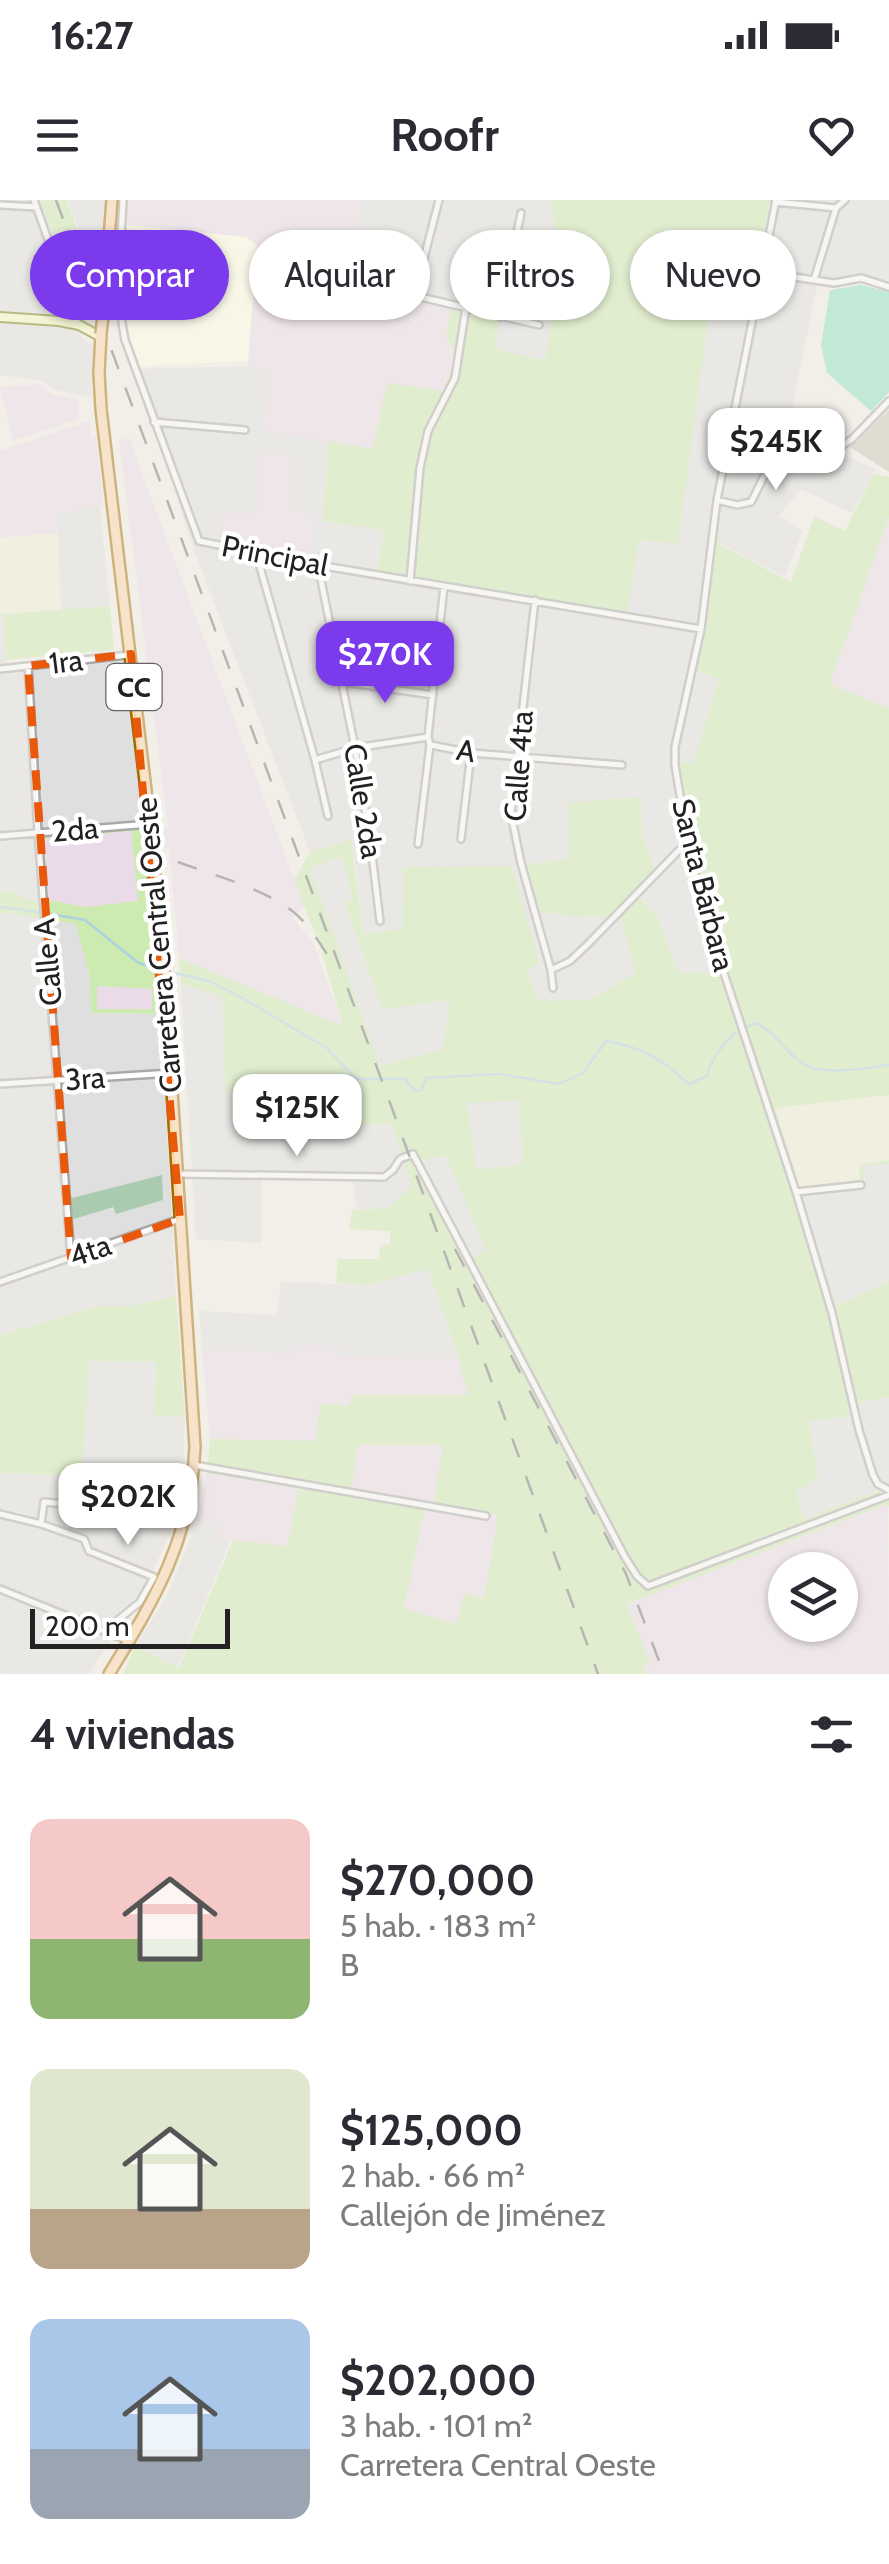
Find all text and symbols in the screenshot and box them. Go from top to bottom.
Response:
text: 16:27 [50,12,133,59]
icon: menu [30,108,85,163]
text: Roofr [390,108,499,162]
icon: heart [804,108,859,163]
chip: Comprar [30,230,229,320]
chip: Alquilar [249,230,430,320]
chip: Filtros [450,230,610,320]
chip: Nuevo [630,230,796,320]
pin: $245K [706,408,846,493]
text: $245K [730,421,822,460]
street label: Principal [219,527,331,584]
pin: $270K [315,621,455,706]
text: $270K [338,634,432,673]
street label: 1ra [47,641,85,682]
road number: CC [106,664,162,710]
street label: Calle 4ta [496,709,541,823]
street label: A [454,731,479,770]
street label: Calle 2da [336,741,391,862]
street label: Santa Bárbara [664,795,743,975]
street label: Carretera Central Oeste [127,796,190,1094]
street label: 2da [50,809,100,850]
street label: Calle A [25,916,70,1007]
street label: 3ra [64,1059,107,1098]
pin: $125K [227,1074,367,1159]
text: $125K [255,1087,339,1126]
street label: 4ta [64,1226,116,1275]
pin: $202K [58,1463,198,1548]
text: $202K [80,1476,176,1515]
map controls [768,1552,858,1642]
button: layers [768,1552,858,1642]
scale bar [30,1604,230,1648]
text: 200 m [45,1609,130,1643]
icon: filters [804,1707,859,1762]
text: 4 viviendas [30,1708,235,1760]
text: $270,000 [340,1854,535,1906]
icon: home [110,1859,230,1979]
text: 5 hab. · 183 m² [340,1906,536,1945]
text: B [340,1945,359,1984]
text: $125,000 [340,2104,523,2156]
icon: home [110,2109,230,2229]
text: 2 hab. · 66 m² [340,2156,525,2195]
text: Callejón de Jiménez [340,2195,606,2234]
text: $202,000 [340,2354,537,2406]
icon: home [110,2359,230,2479]
text: 3 hab. · 101 m² [340,2406,532,2445]
text: Carretera Central Oeste [340,2445,656,2484]

